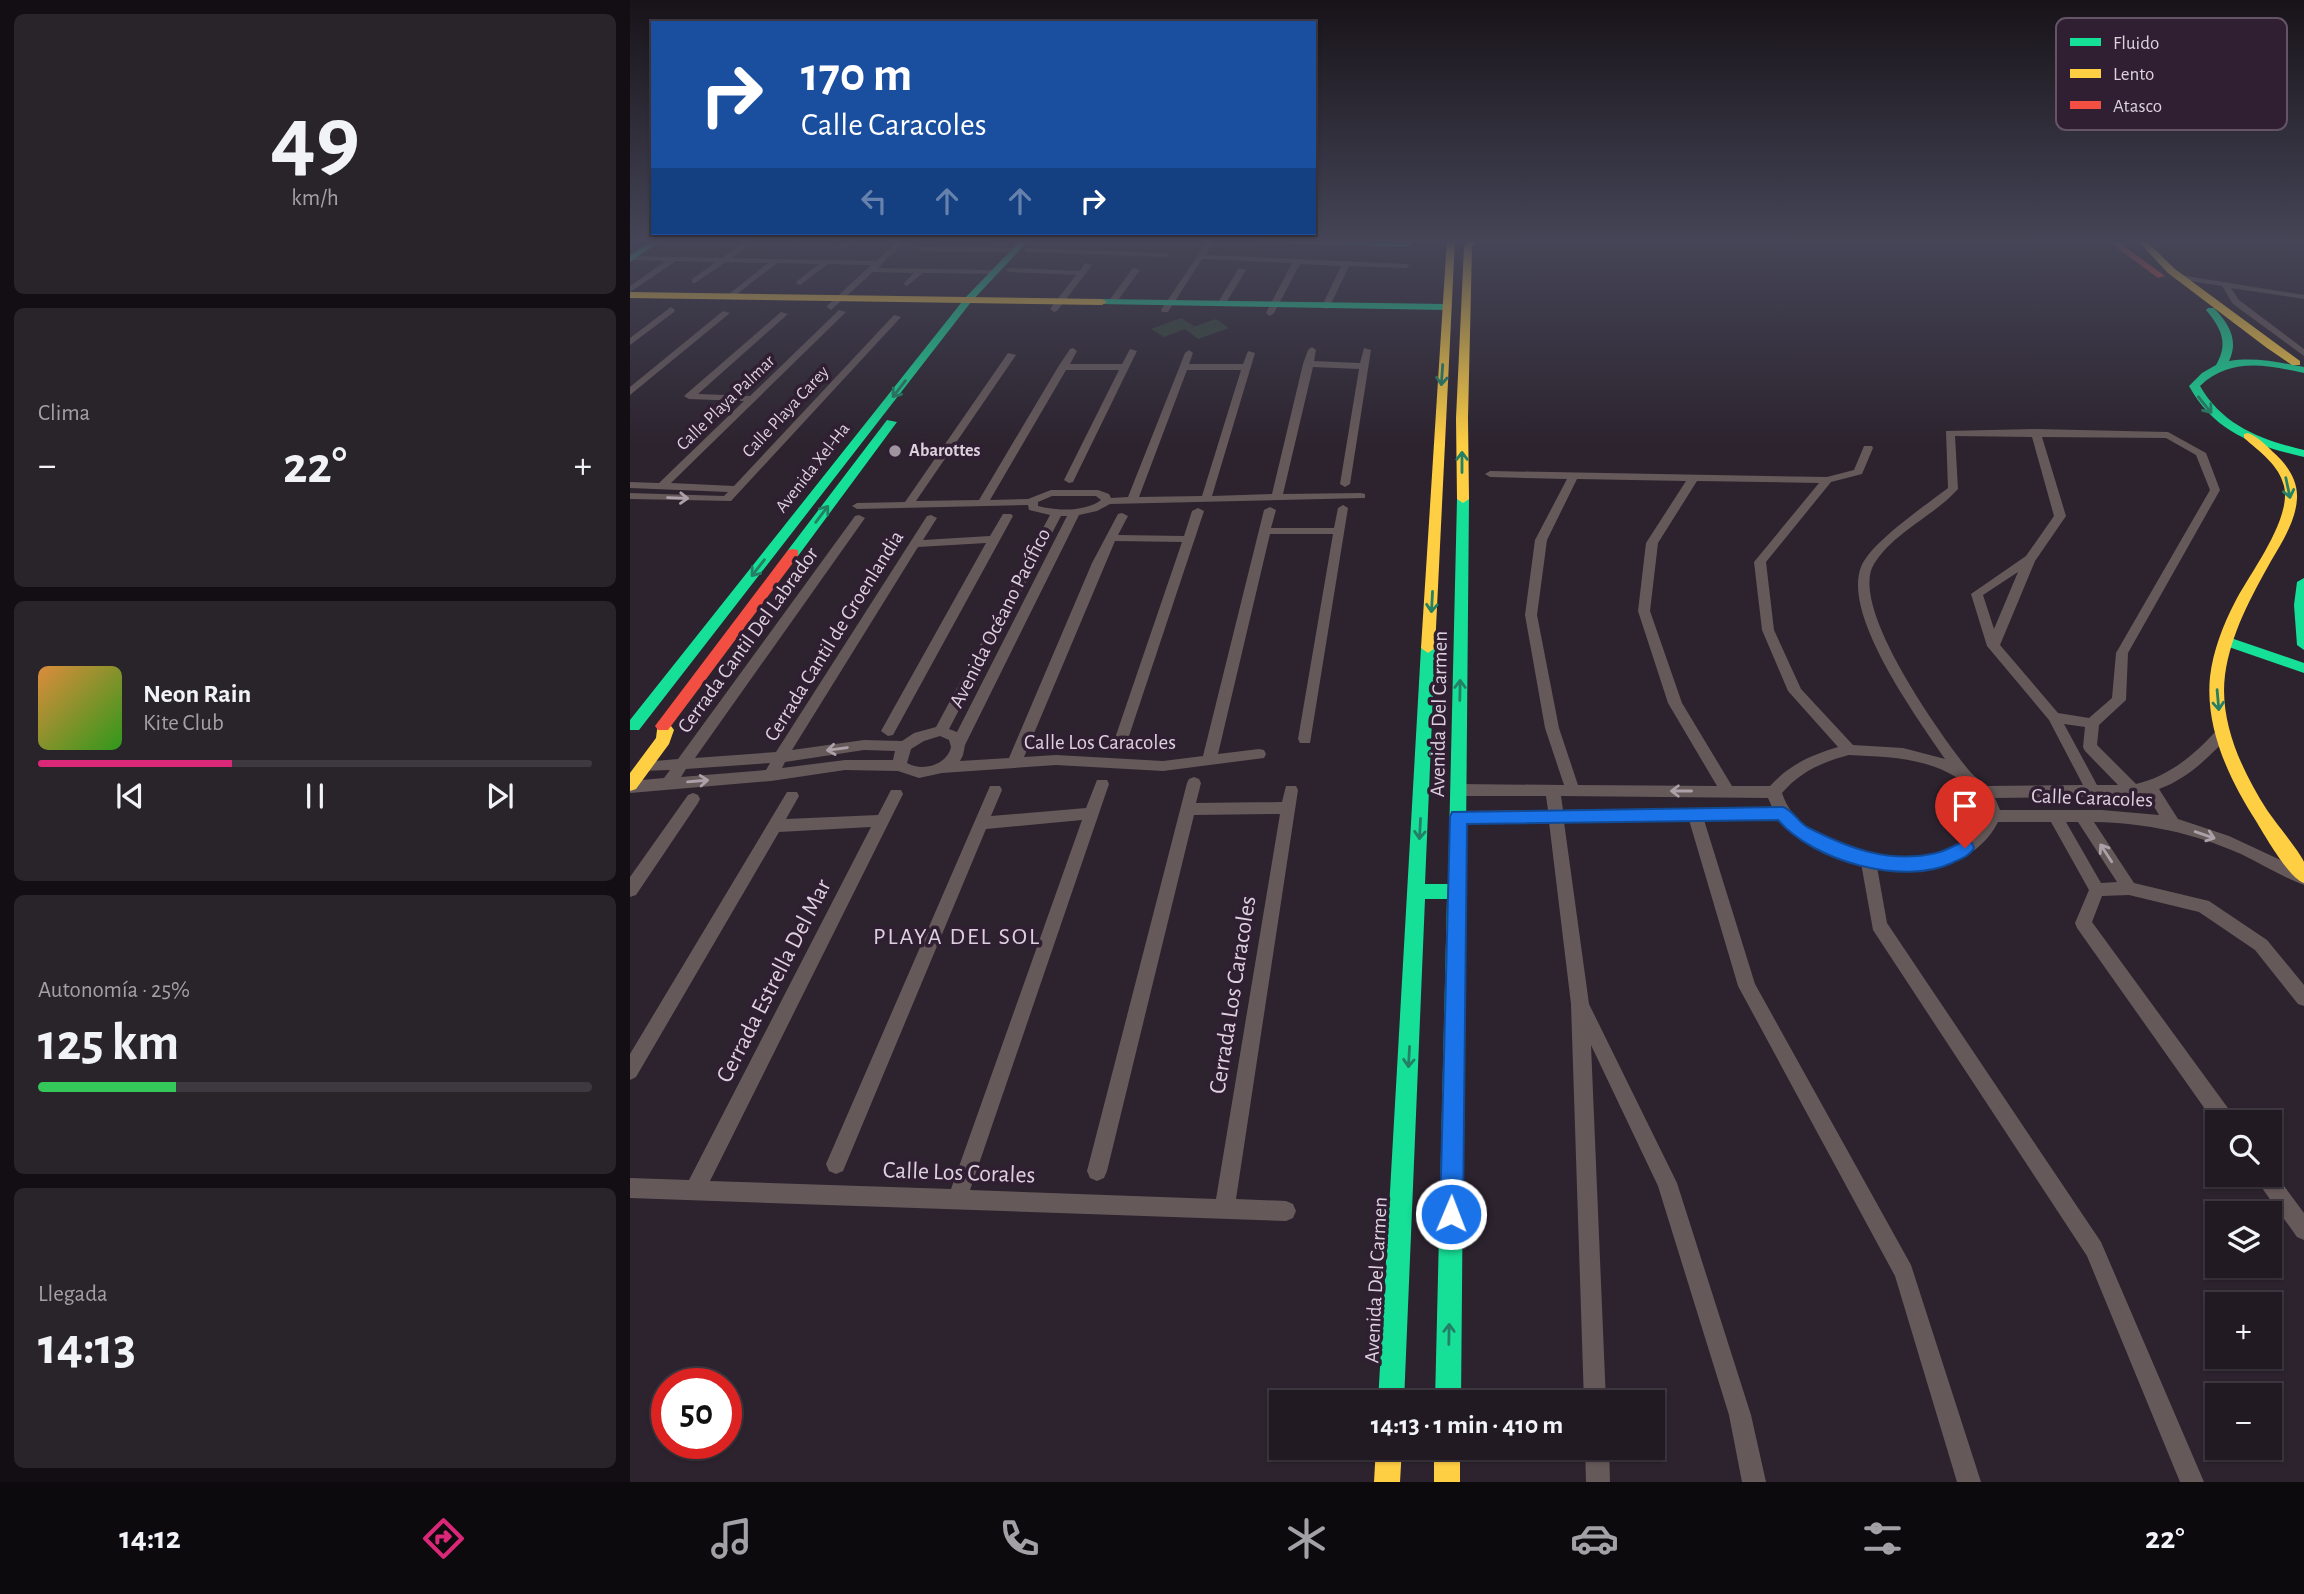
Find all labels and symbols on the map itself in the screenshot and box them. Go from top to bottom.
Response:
legend [2056,18,2287,130]
text: Fluido [2113,34,2159,53]
text: Lento [2113,65,2154,84]
text: Atasco [2113,97,2162,116]
street label: Calle Playa Palmar [674,352,779,454]
street label: Calle Playa Carey [739,363,833,461]
one-way arrow [1436,363,1449,386]
one-way arrow [891,380,906,398]
one-way arrow [2197,396,2212,414]
street label: Avenida Xel-Ha [773,420,853,516]
place label: Abarottes [909,442,981,460]
marker: Abarottes [887,443,903,459]
one-way arrow [1455,451,1469,474]
one-way arrow [2283,477,2296,499]
one-way arrow [667,491,690,504]
one-way arrow [814,506,829,524]
street label: Avenida Océano Pacífico [946,525,1054,711]
street label: Cerrada Cantil de Groenlandia [760,527,908,745]
street label: Cerrada Cantil Del Labrador [674,543,822,737]
one-way arrow [751,559,766,577]
one-way arrow [1425,590,1438,613]
street label: Avenida Del Carmen [1427,631,1451,797]
one-way arrow [1454,678,1467,701]
one-way arrow [2212,688,2225,711]
street label: Calle Los Caracoles [1024,732,1176,753]
one-way arrow [827,742,849,755]
one-way arrow [686,774,709,787]
pin [1935,776,1995,848]
one-way arrow [1670,784,1693,798]
street label: Calle Caracoles [2031,785,2153,811]
one-way arrow [1414,818,1427,841]
one-way arrow [2194,830,2216,842]
one-way arrow [2098,843,2112,863]
street label: Cerrada Estrella Del Mar [712,875,836,1086]
street label: Cerrada Los Caracoles [1206,894,1260,1096]
district label: PLAYA DEL SOL [873,925,1041,949]
one-way arrow [1402,1045,1415,1067]
street label: Calle Los Corales [882,1158,1036,1188]
position arrow [1414,1177,1488,1251]
street label: Avenida Del Carmen [1361,1196,1391,1364]
one-way arrow [1443,1322,1456,1345]
speed limit sign: 50 [651,1368,742,1459]

